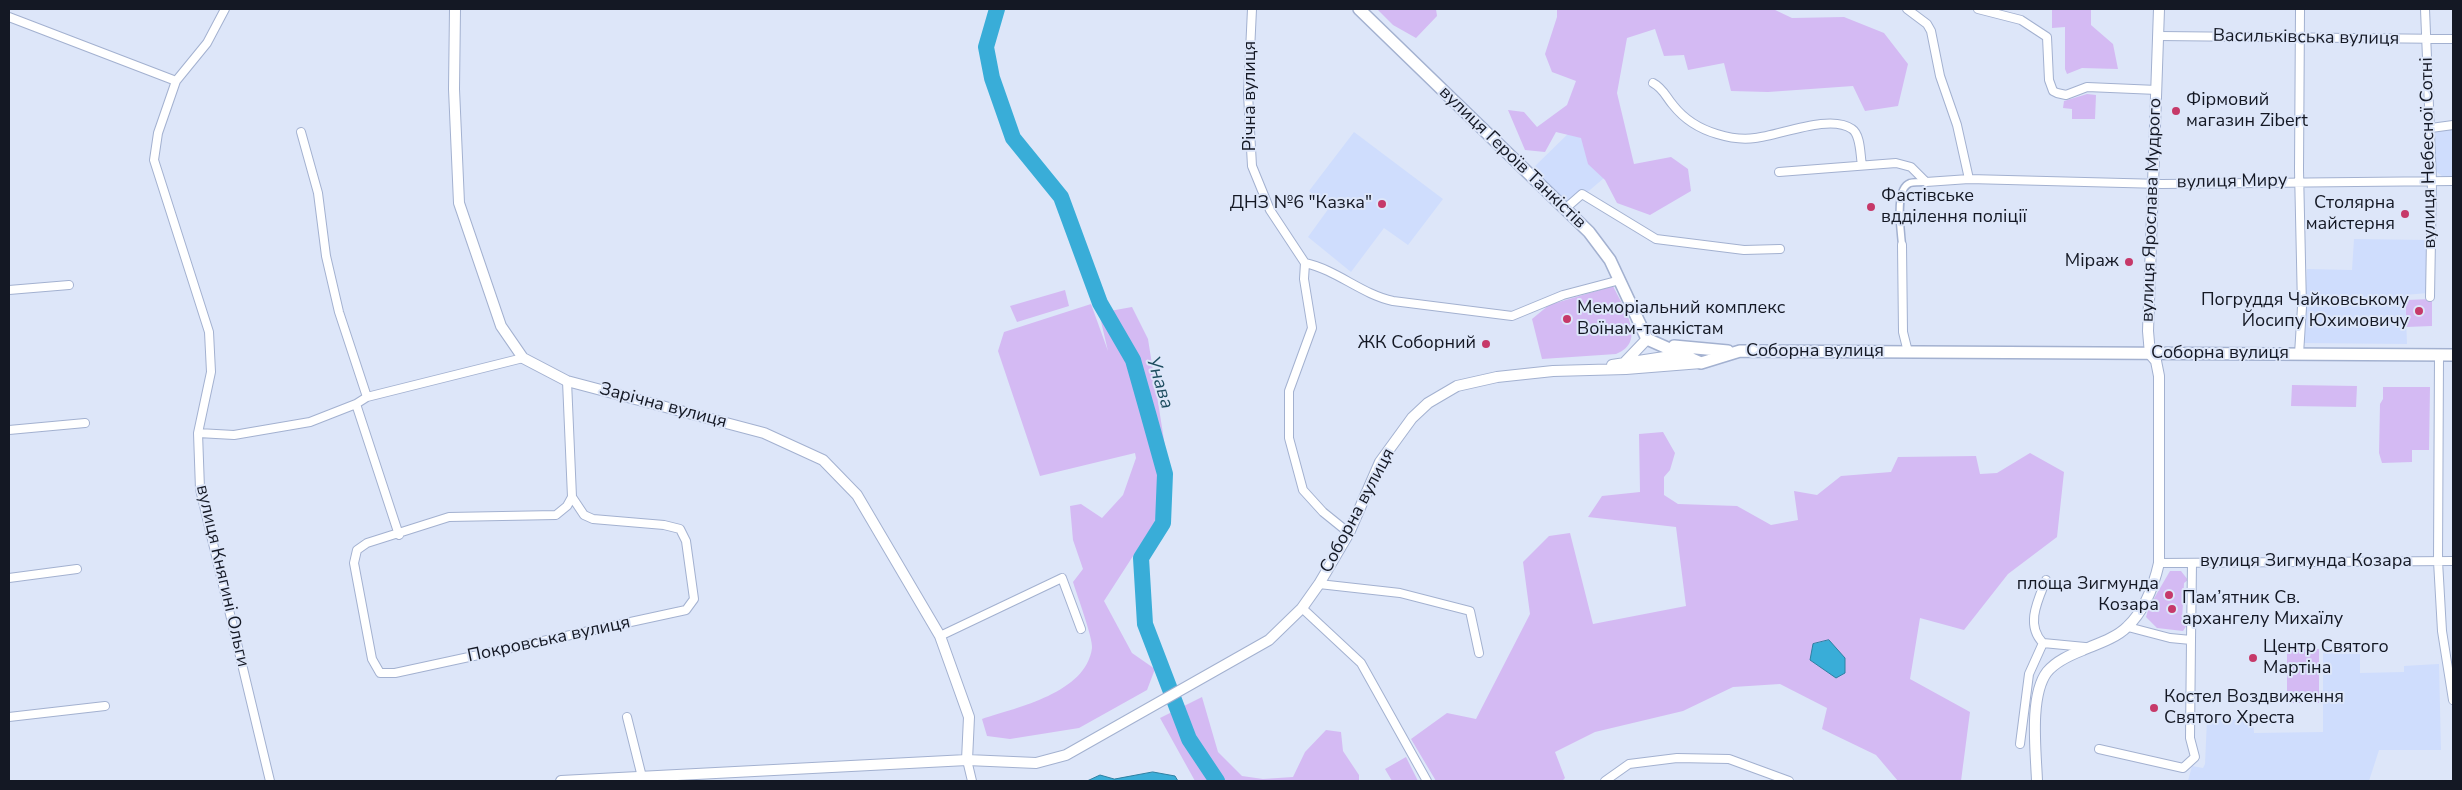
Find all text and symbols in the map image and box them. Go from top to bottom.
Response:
street label: Васильківська вулиця [2213,26,2399,50]
street label: Річна вулиця [1240,41,1262,151]
street label: вулиця Небесної Сотні [2417,57,2441,249]
street label: вулиця Героїв Танкістів [1434,82,1590,234]
place label: Фірмовий магазин Zibert [2186,90,2308,132]
street label: вулиця Ярослава Мудрого [2137,97,2167,323]
marker: Фірмовий магазин Zibert [2170,105,2182,117]
street label: вулиця Миру [2177,170,2287,194]
place label: Фастівське вдділення поліції [1881,186,2027,228]
place label: ДНЗ №6 "Казка" [1230,193,1372,215]
place label: Столярна майстерня [2306,193,2395,235]
marker: ДНЗ №6 "Казка" [1376,198,1388,210]
marker: Фастівське вдділення поліції [1865,201,1877,213]
marker: Столярна майстерня [2399,208,2411,220]
place label: Міраж [2065,251,2119,273]
marker: Міраж [2123,256,2135,268]
place label: Погруддя Чайковському Йосипу Юхимовичу [2201,290,2409,332]
place label: Меморіальний комплекс Воїнам-танкістам [1577,298,1785,340]
marker: Погруддя Чайковському Йосипу Юхимовичу [2413,305,2425,317]
marker: Меморіальний комплекс Воїнам-танкістам [1561,313,1573,325]
place label: ЖК Соборний [1358,333,1476,355]
marker: ЖК Соборний [1480,338,1492,350]
street label: Соборна вулиця [1746,341,1884,363]
street label: Соборна вулиця [2151,343,2289,365]
water label: Унава [1140,354,1178,412]
street label: Зарічна вулиця [597,379,729,433]
street label: Соборна вулиця [1316,445,1400,577]
street label: вулиця Княгині Ольги [191,483,253,669]
street label: вулиця Зигмунда Козара [2200,551,2412,573]
place label: площа Зигмунда Козара [2017,574,2159,616]
place label: Пам’ятник Св. архангелу Михаїлу [2182,588,2343,630]
marker: площа Зигмунда Козара [2163,589,2175,601]
marker: Пам’ятник Св. архангелу Михаїлу [2166,603,2178,615]
street label: Покровська вулиця [466,612,632,668]
place label: Центр Святого Мартіна [2263,637,2389,680]
marker: Центр Святого Мартіна [2247,652,2259,664]
place label: Костел Воздвиження Святого Хреста [2164,687,2344,730]
marker: Костел Воздвиження Святого Хреста [2148,702,2160,714]

